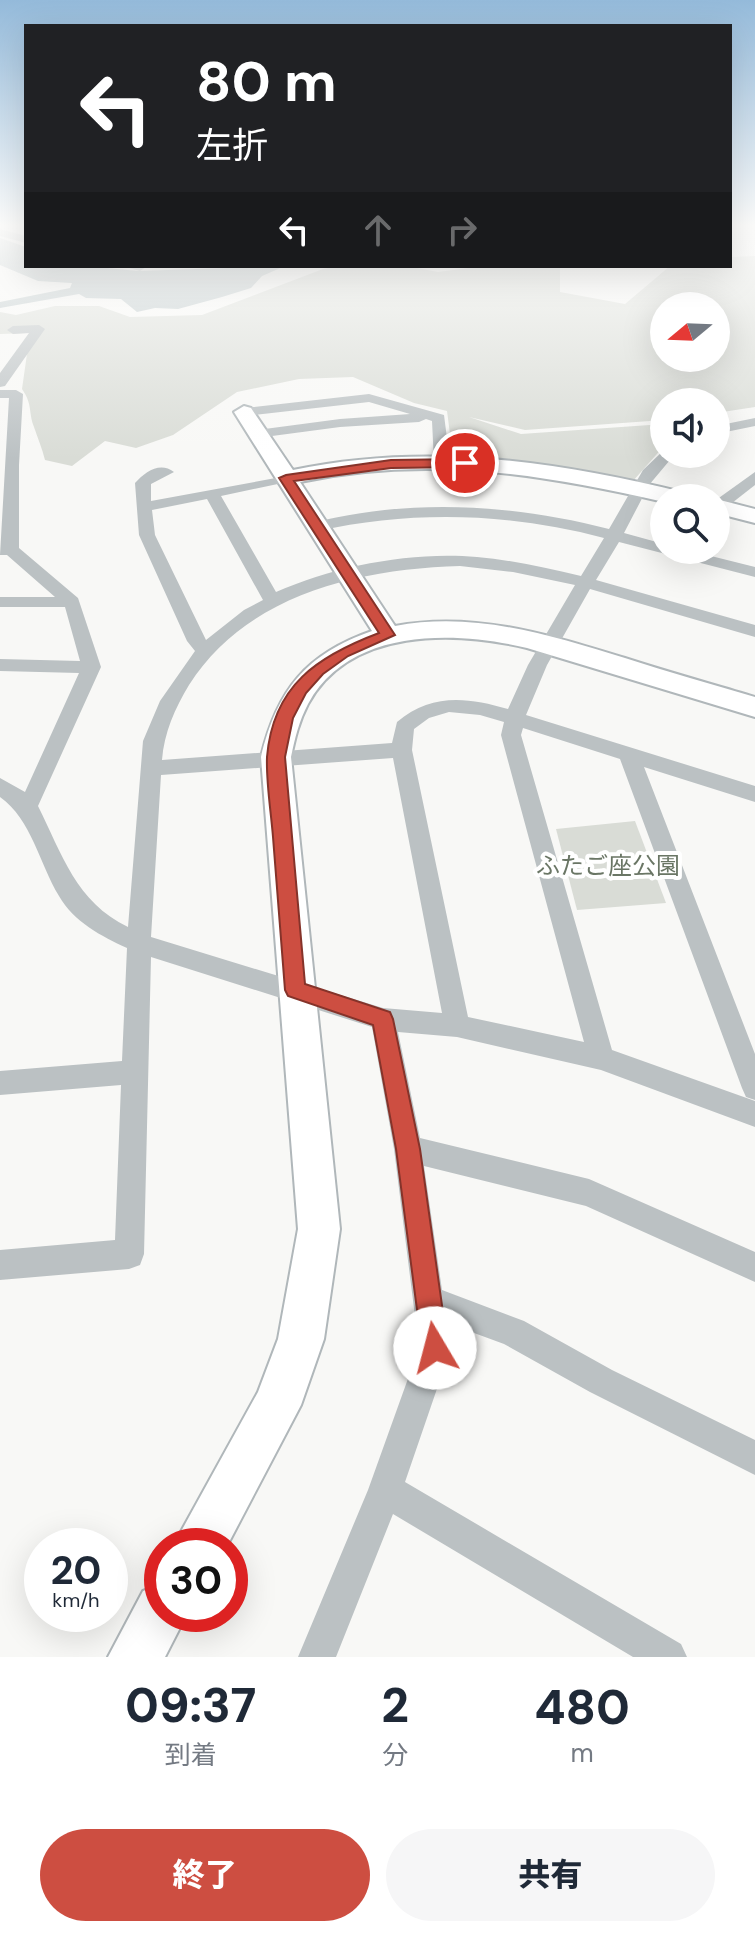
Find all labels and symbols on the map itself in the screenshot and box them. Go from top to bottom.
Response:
north arrow [650,292,730,372]
pin [431,429,499,497]
park label: ふたご座公園 [536,850,680,881]
position arrow [393,1306,477,1390]
speed limit sign: 30 [144,1528,248,1632]

